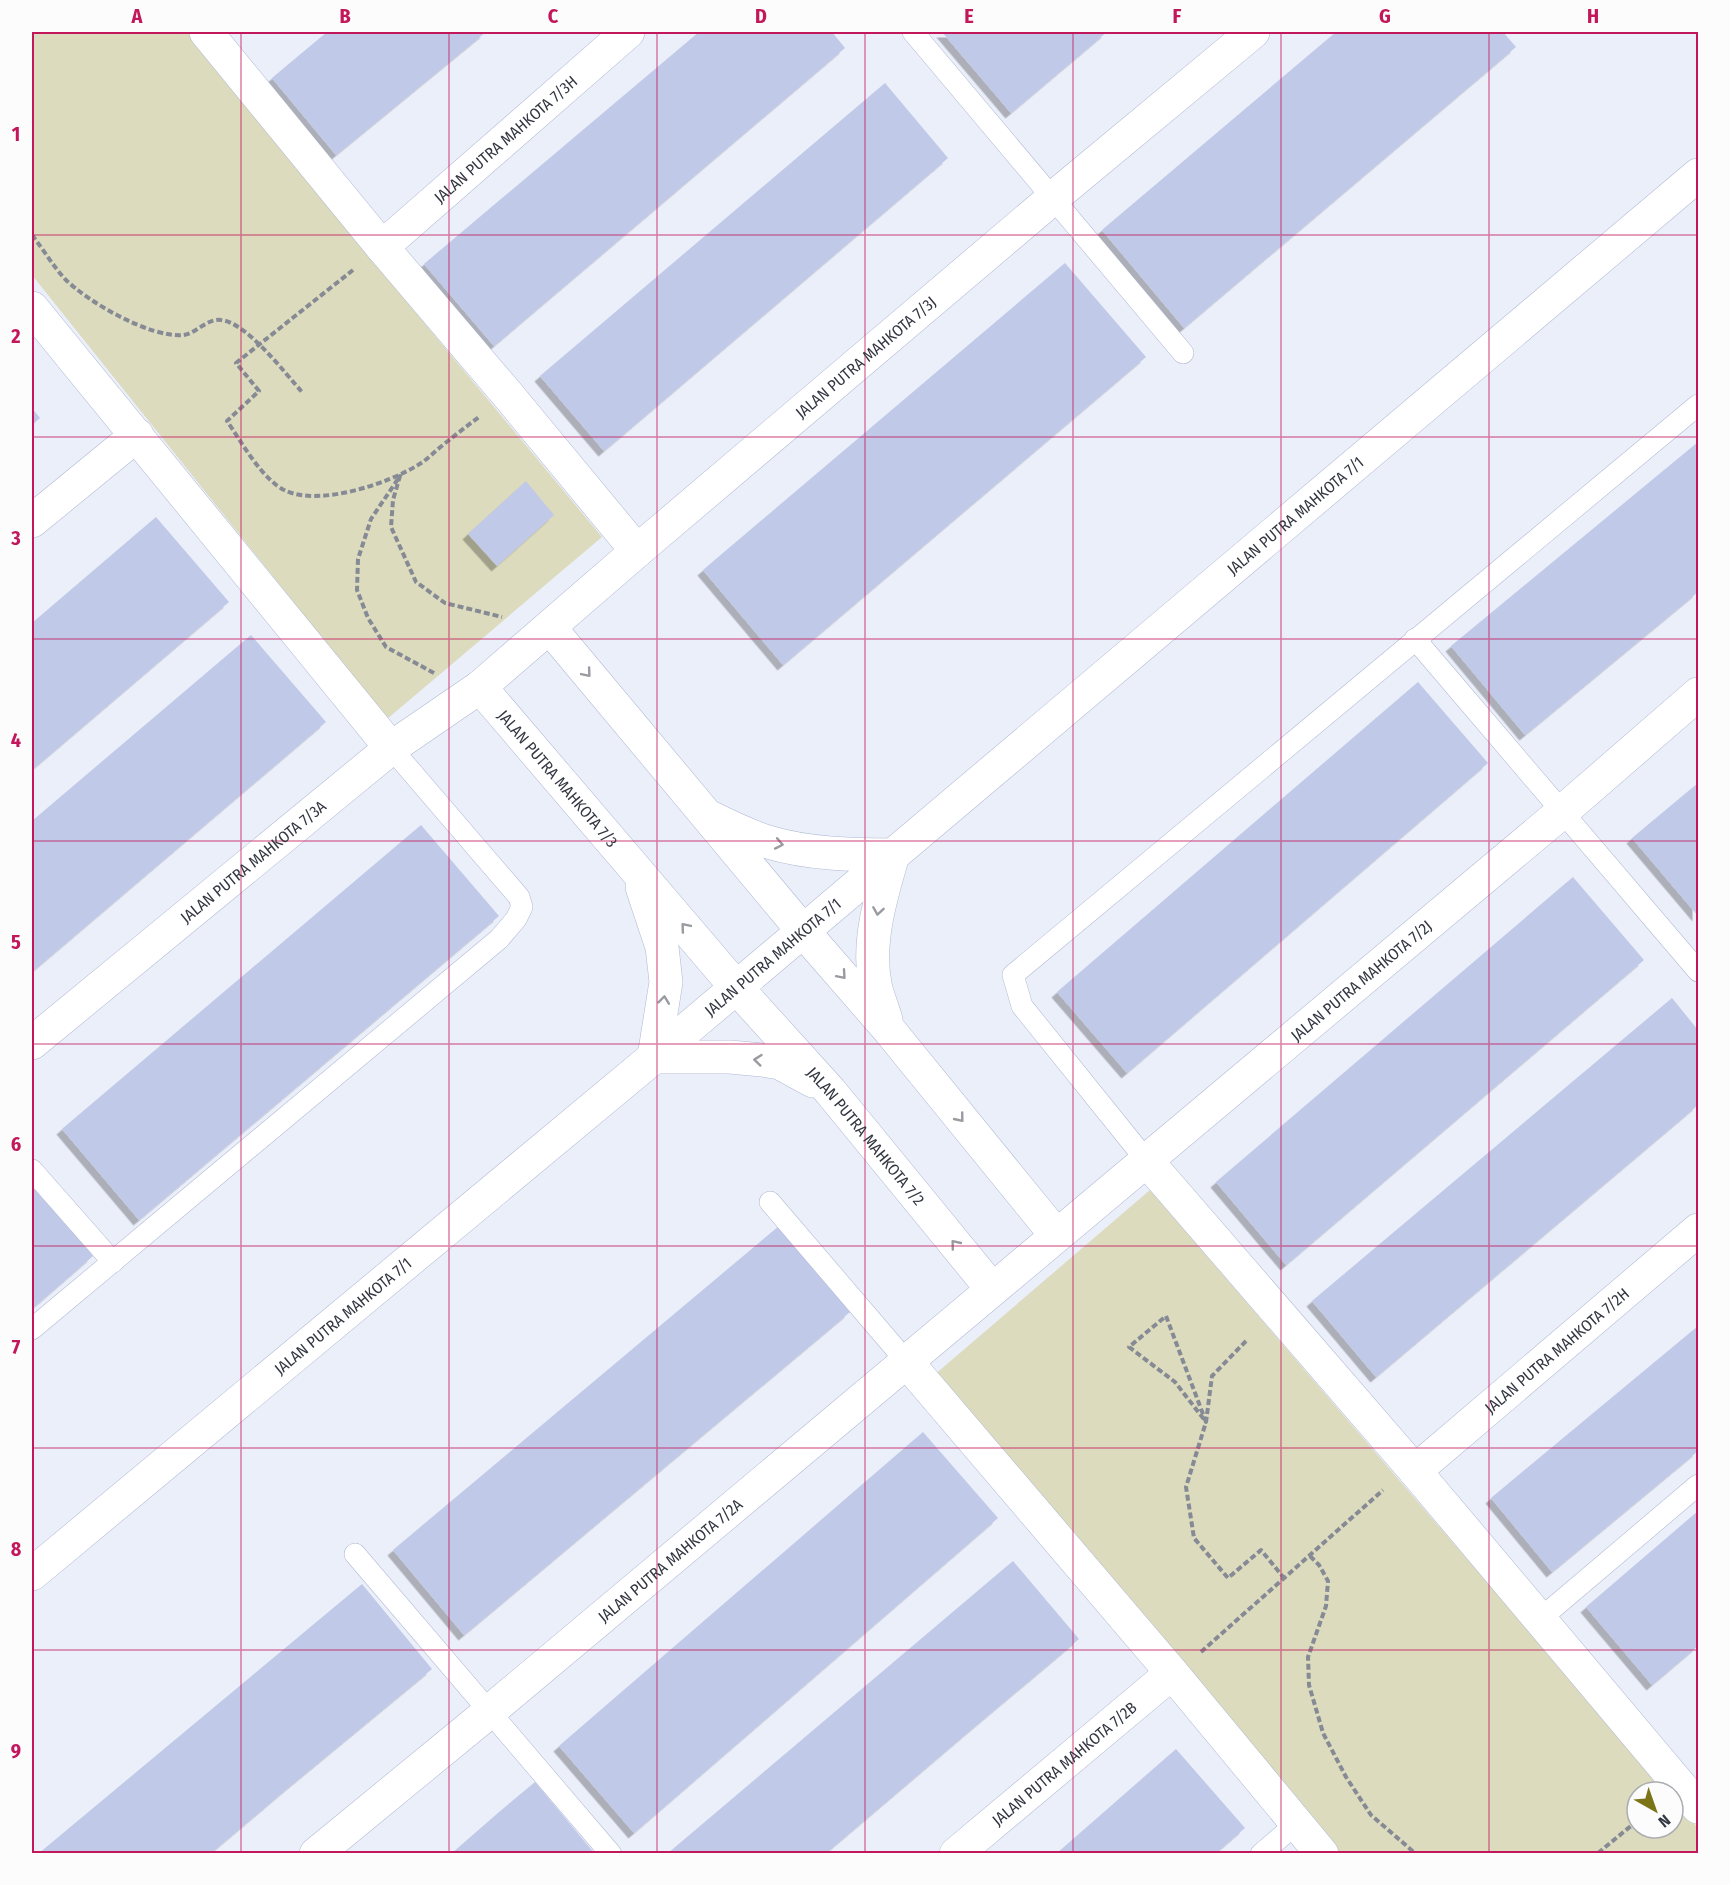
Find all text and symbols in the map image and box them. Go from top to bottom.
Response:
text: A [131,4,144,28]
text: B [339,4,351,28]
text: C [548,4,559,28]
text: D [755,4,767,28]
text: E [964,4,974,28]
text: F [1173,4,1182,28]
text: G [1379,4,1391,28]
text: H [1587,4,1599,28]
street label: JALAN PUTRA MAHKOTA 7/3H [430,71,581,207]
text: 1 [12,122,20,146]
street label: JALAN PUTRA MAHKOTA 7/3J [791,292,940,422]
text: 2 [10,324,21,348]
street label: JALAN PUTRA MAHKOTA 7/1 [1223,452,1367,578]
text: 3 [10,526,21,550]
one-way arrow [580,666,591,677]
street label: JALAN PUTRA MAHKOTA 7/3 [494,706,622,851]
text: 4 [11,728,21,752]
street label: JALAN PUTRA MAHKOTA 7/3A [176,796,330,927]
one-way arrow [774,837,784,850]
street label: JALAN PUTRA MAHKOTA 7/1 [700,894,845,1020]
one-way arrow [872,906,885,916]
street label: JALAN PUTRA MAHKOTA 7/2J [1287,916,1435,1045]
one-way arrow [681,923,692,934]
text: 5 [11,930,21,954]
one-way arrow [834,968,845,979]
one-way arrow [657,995,669,1004]
one-way arrow [753,1054,762,1067]
street label: JALAN PUTRA MAHKOTA 7/2 [803,1063,929,1209]
one-way arrow [953,1111,964,1122]
text: 6 [11,1132,21,1156]
one-way arrow [952,1240,963,1251]
street label: JALAN PUTRA MAHKOTA 7/1 [270,1253,415,1378]
street label: JALAN PUTRA MAHKOTA 7/2H [1481,1284,1633,1417]
text: 7 [12,1335,21,1359]
street label: JALAN PUTRA MAHKOTA 7/2A [594,1494,746,1626]
text: 8 [11,1537,22,1561]
street label: JALAN PUTRA MAHKOTA 7/2B [988,1697,1140,1829]
text: 9 [11,1739,21,1763]
north arrow [1625,1780,1685,1840]
text: N [1655,1811,1674,1831]

